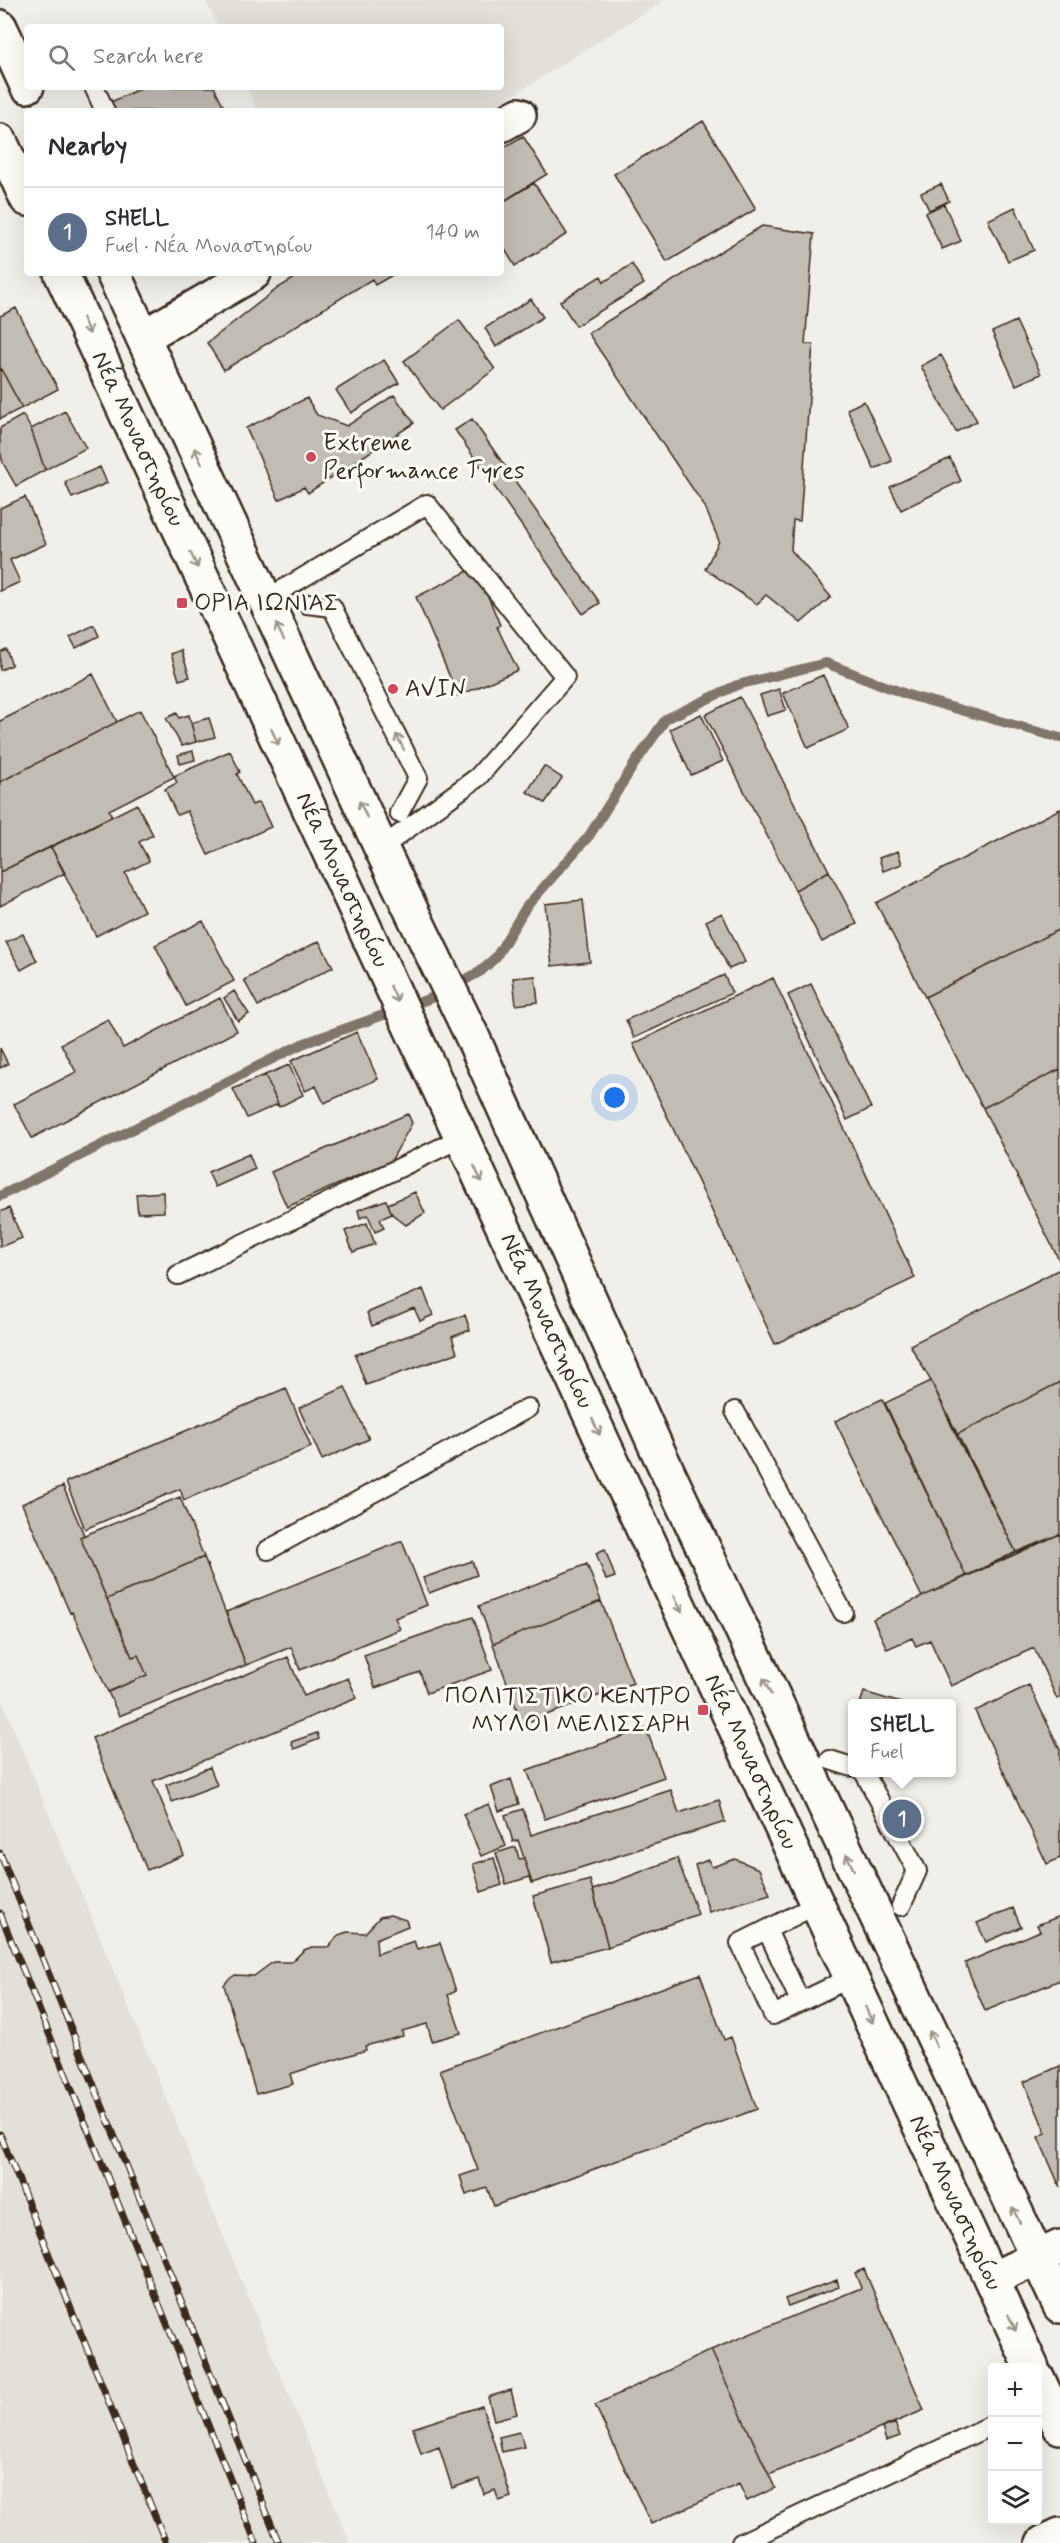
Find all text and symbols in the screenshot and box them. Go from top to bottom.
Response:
search box [24,24,504,90]
icon: search [45,41,78,74]
text: Search here [93,43,204,71]
text: Nearby [48,130,127,164]
text: SHELL [105,205,169,233]
text: 1 [63,219,72,246]
text: 140 m [426,219,480,246]
text: Fuel · Νέα Μοναστηρίου [105,233,312,260]
one-way arrow [80,317,92,335]
street label: Νέα Μοναστηρίου [84,346,192,532]
place label: Extreme Performance Tyres [323,428,525,489]
one-way arrow [191,447,203,465]
marker: Extreme Performance Tyres [304,450,318,464]
one-way arrow [188,551,200,569]
place label: ΟΡΙΑ ΙΩΝΙΑΣ [194,588,338,619]
marker: ΟΡΙΑ ΙΩΝΙΑΣ [175,596,189,610]
one-way arrow [274,624,286,642]
place label: AVIN [405,674,466,705]
marker: AVIN [386,682,400,696]
one-way arrow [270,728,282,746]
one-way arrow [394,734,406,752]
street label: Νέα Μοναστηρίου [288,787,396,973]
one-way arrow [356,800,368,818]
one-way arrow [389,984,401,1002]
your location [600,1083,629,1112]
one-way arrow [473,1165,484,1183]
street label: Νέα Μοναστηρίου [493,1228,601,1414]
one-way arrow [591,1418,602,1436]
one-way arrow [674,1595,685,1613]
street label: Νέα Μοναστηρίου [697,1669,805,1855]
one-way arrow [761,1677,773,1695]
place label: ΠΟΛΙΤΙΣΤΙΚΟ ΚΕΝΤΡΟ ΜΥΛΟΙ ΜΕΛΙΣΣΑΡΗ [445,1681,691,1740]
popup [848,1699,956,1777]
marker: ΠΟΛΙΤΙΣΤΙΚΟ ΚΕΝΤΡΟ ΜΥΛΟΙ ΜΕΛΙΣΣΑΡΗ [696,1703,710,1717]
text: SHELL [870,1711,934,1739]
text: Fuel [870,1739,904,1766]
pin: 1 [882,1796,922,1842]
one-way arrow [844,1854,856,1872]
one-way arrow [864,2005,876,2023]
one-way arrow [926,2030,938,2048]
street label: Νέα Μοναστηρίου [901,2110,1010,2296]
one-way arrow [1010,2206,1022,2224]
one-way arrow [1007,2314,1018,2332]
map controls [988,2363,1042,2525]
button: + [988,2363,1042,2417]
button: − [988,2417,1042,2471]
button: layers [988,2471,1042,2525]

